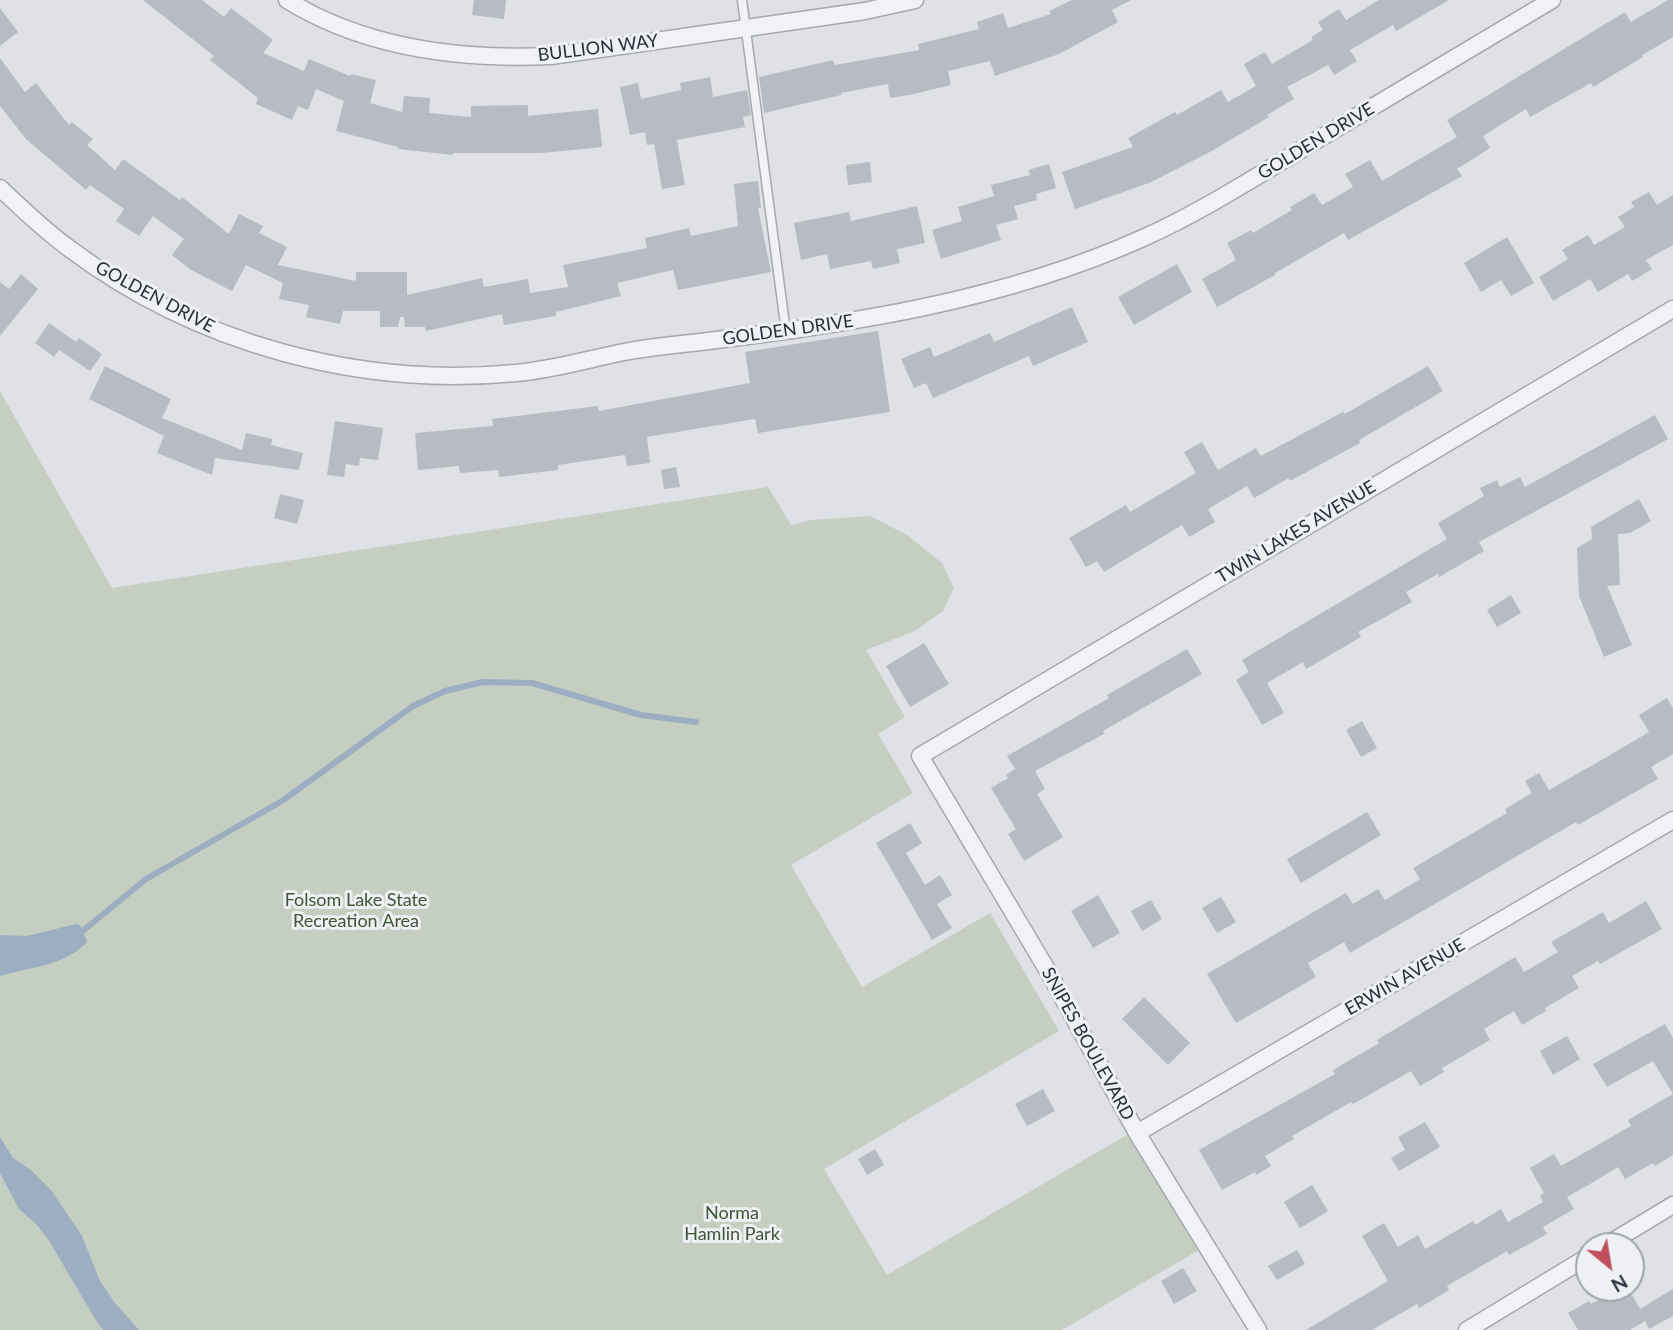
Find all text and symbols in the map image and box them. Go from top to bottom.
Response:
street label: BULLION WAY [537,30,659,66]
street label: GOLDEN DRIVE [1254,98,1378,184]
street label: GOLDEN DRIVE [92,257,218,337]
street label: GOLDEN DRIVE [721,310,855,350]
street label: TWIN LAKES AVENUE [1212,476,1380,588]
park label: Folsom Lake State Recreation Area [285,889,427,932]
street label: ERWIN AVENUE [1341,934,1469,1020]
street label: SNIPES BOULEVARD [1037,964,1139,1124]
park label: Norma Hamlin Park [684,1202,780,1244]
north arrow [1575,1232,1645,1302]
text: N [1608,1270,1632,1298]

